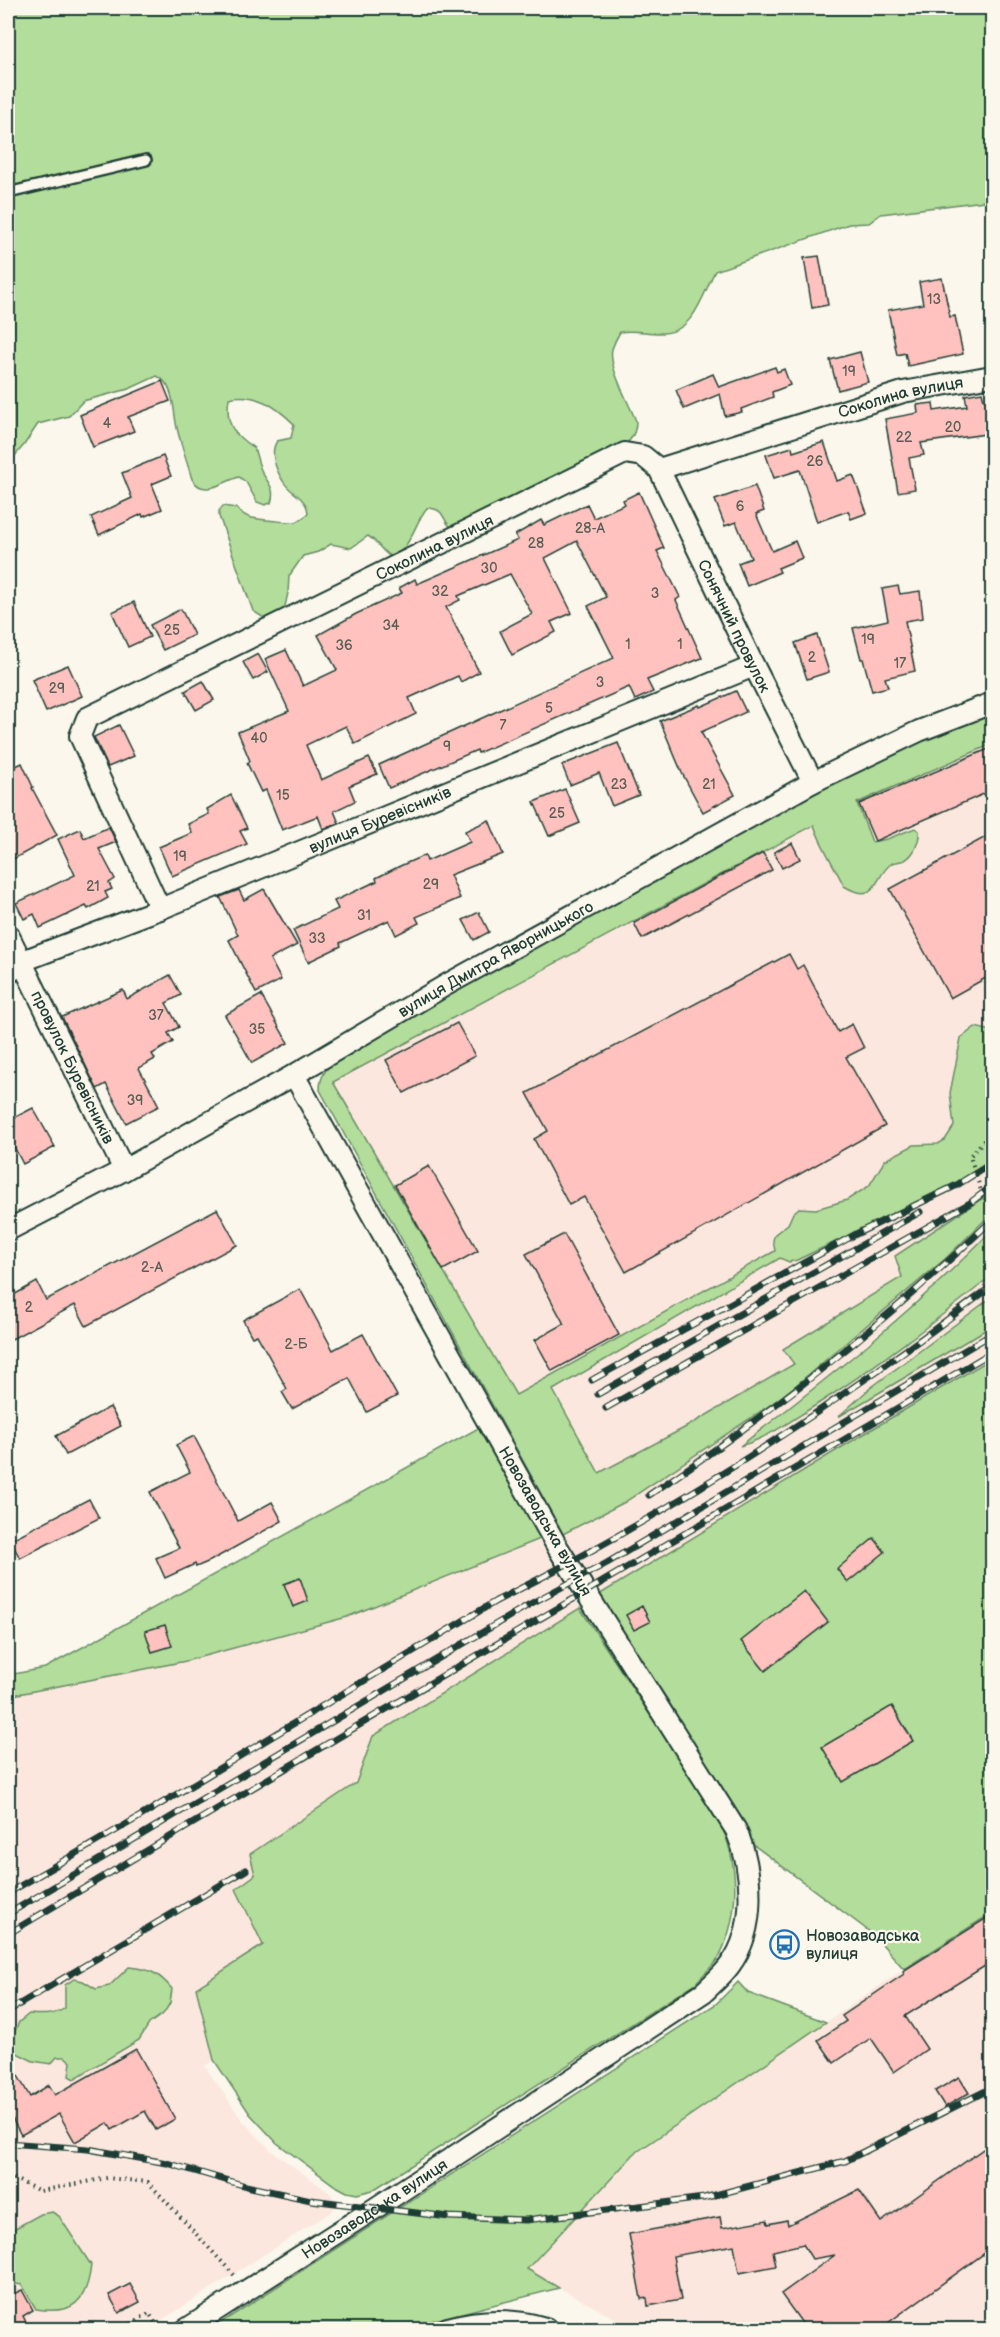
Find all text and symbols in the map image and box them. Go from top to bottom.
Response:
house number: 13 [927,291,941,308]
house number: 19 [842,363,856,380]
street label: Соколина вулиця [836,373,965,423]
house number: 4 [103,415,112,432]
house number: 20 [945,419,961,436]
house number: 22 [896,429,913,446]
house number: 26 [807,453,824,470]
house number: 6 [736,498,745,515]
street label: Соколина вулиця [373,511,497,585]
house number: 28-А [575,520,606,537]
house number: 28 [528,535,544,552]
street label: Сонячний провулок [693,557,774,696]
house number: 30 [481,560,497,577]
house number: 32 [432,583,449,600]
house number: 3 [651,585,659,602]
house number: 34 [382,617,400,634]
house number: 25 [164,622,180,639]
house number: 19 [861,631,875,648]
house number: 1 [625,636,631,653]
house number: 1 [677,636,683,653]
house number: 36 [335,637,353,654]
house number: 2 [808,649,817,666]
house number: 17 [894,655,906,672]
house number: 3 [596,674,604,691]
house number: 29 [49,680,65,697]
house number: 5 [545,700,553,717]
house number: 7 [500,717,507,734]
house number: 40 [251,730,267,747]
house number: 9 [443,738,451,755]
house number: 23 [611,776,627,793]
house number: 21 [702,776,716,793]
street label: вулиця Буревісників [306,783,455,858]
house number: 15 [276,787,290,804]
house number: 25 [549,805,565,822]
house number: 19 [173,848,187,865]
house number: 29 [423,876,439,893]
house number: 21 [86,878,100,895]
street label: вулиця Дмитра Яворницького [395,897,597,1022]
house number: 31 [357,907,371,924]
house number: 33 [308,930,326,947]
street label: провулок Буревісників [26,988,118,1148]
house number: 37 [148,1007,164,1024]
house number: 35 [249,1021,265,1038]
house number: 39 [127,1092,143,1109]
house number: 2-А [141,1259,163,1276]
house number: 2 [25,1299,34,1316]
house number: 2-Б [284,1336,308,1353]
street label: Новозаводська вулиця [494,1443,595,1600]
place label: Новозаводська вулиця [806,1927,920,1964]
bus stop icon: Новозаводська вулиця [769,1928,801,1960]
street label: Новозаводська вулиця [299,2155,452,2264]

